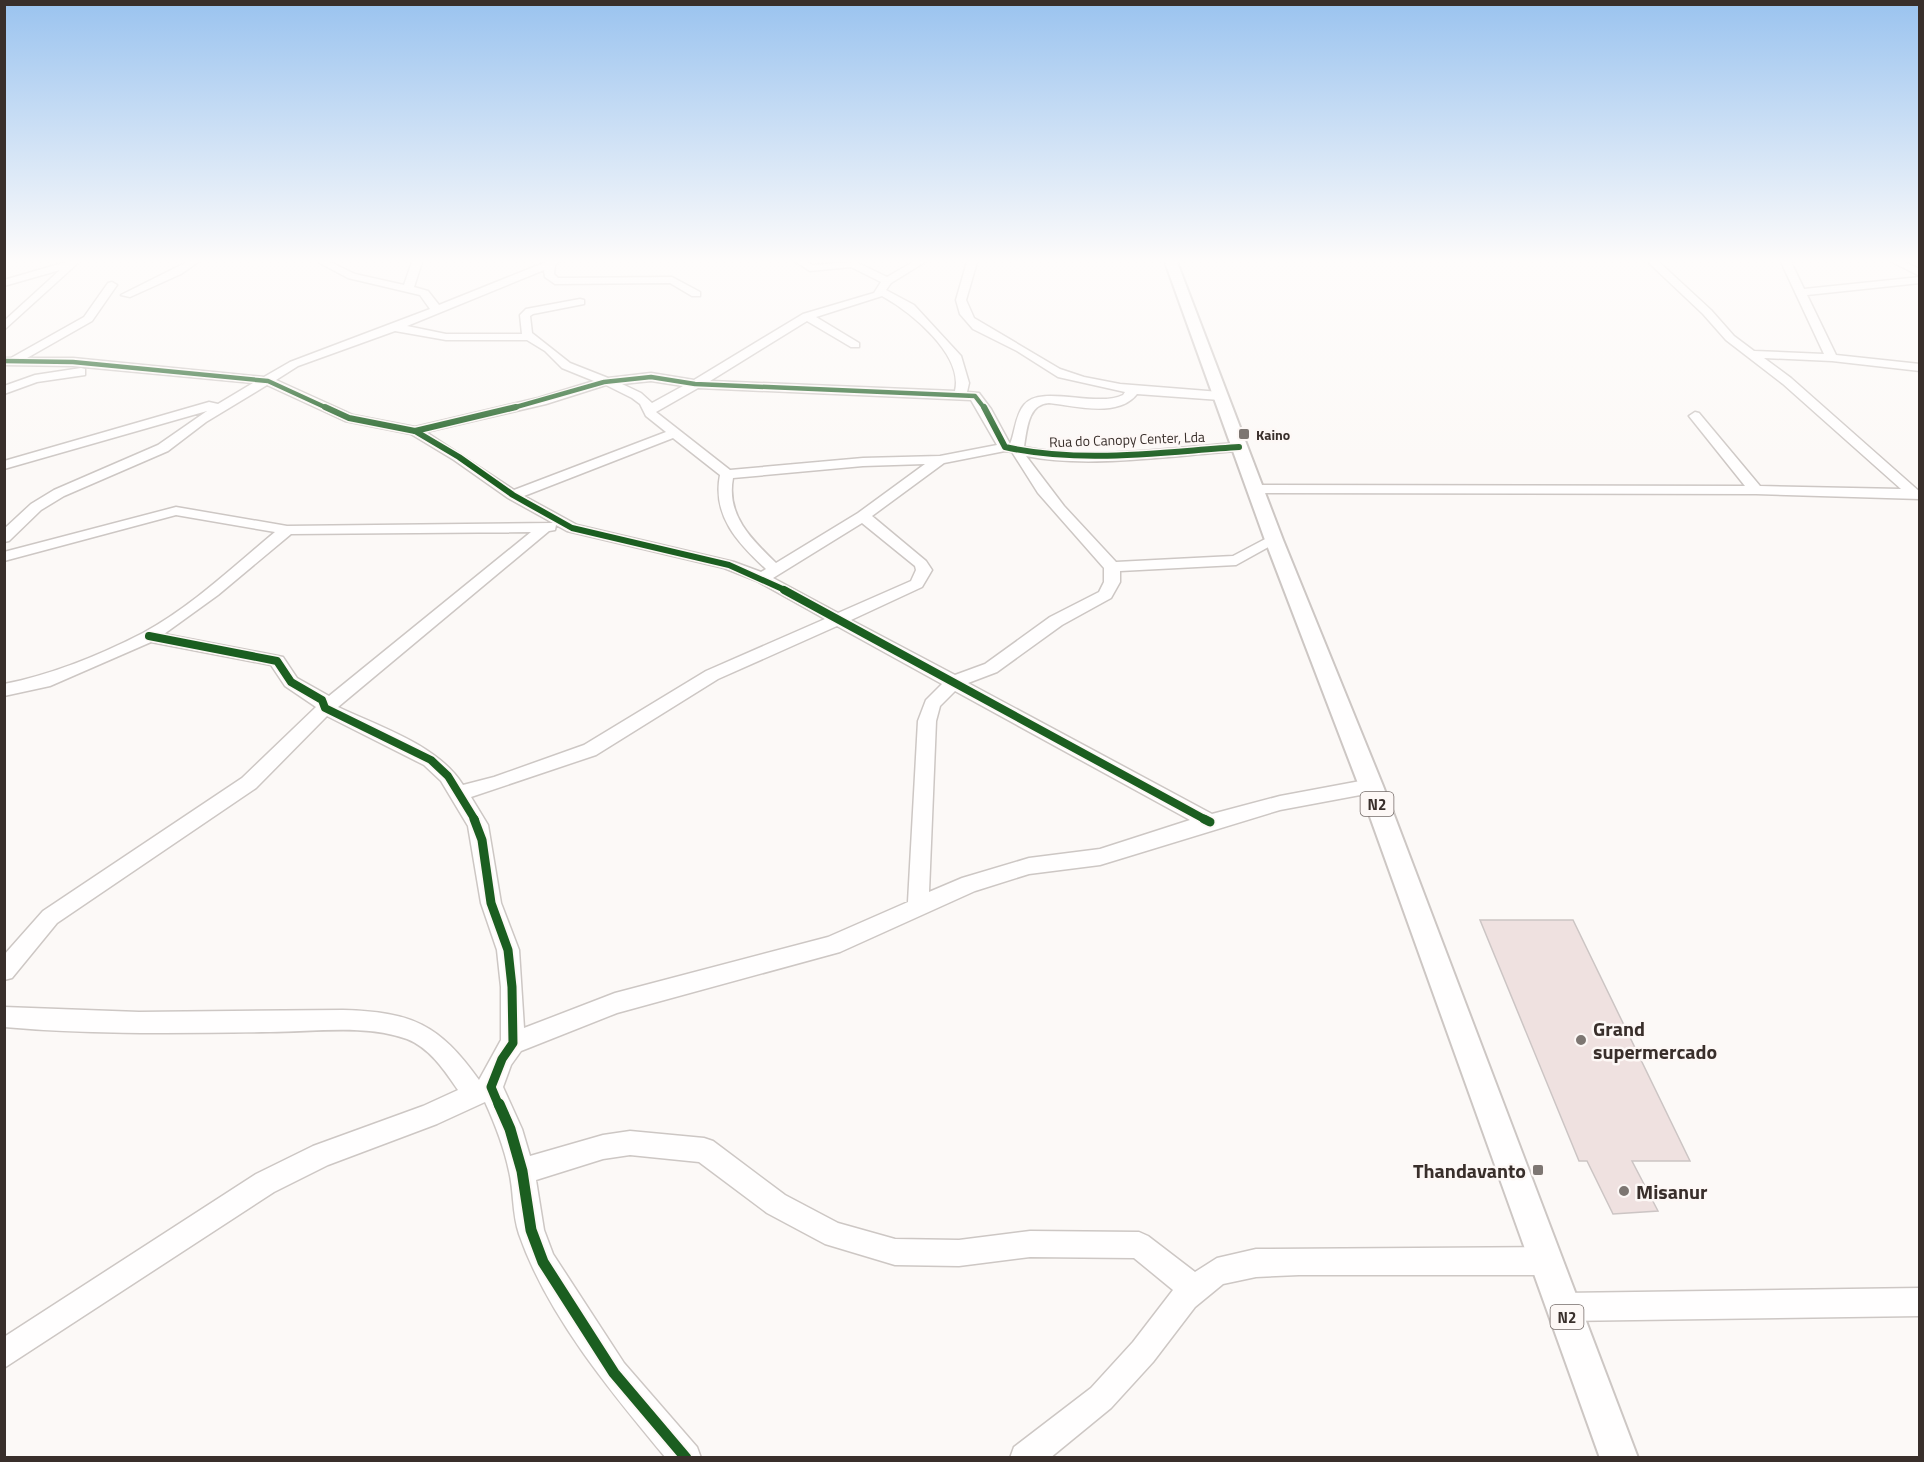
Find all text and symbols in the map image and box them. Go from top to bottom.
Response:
place label: Kaino [1256,424,1290,445]
street label: Rua do Canopy Center, Lda [1049,426,1205,452]
marker: Kaino [1237,427,1251,441]
road number: N2 [1360,792,1394,816]
place label: Grand supermercado [1593,1013,1717,1067]
marker: Grand supermercado [1574,1033,1588,1047]
place label: Thandavanto [1413,1155,1526,1186]
marker: Thandavanto [1531,1163,1545,1177]
place label: Misanur [1636,1176,1708,1207]
marker: Misanur [1617,1184,1631,1198]
road number: N2 [1550,1305,1584,1329]

